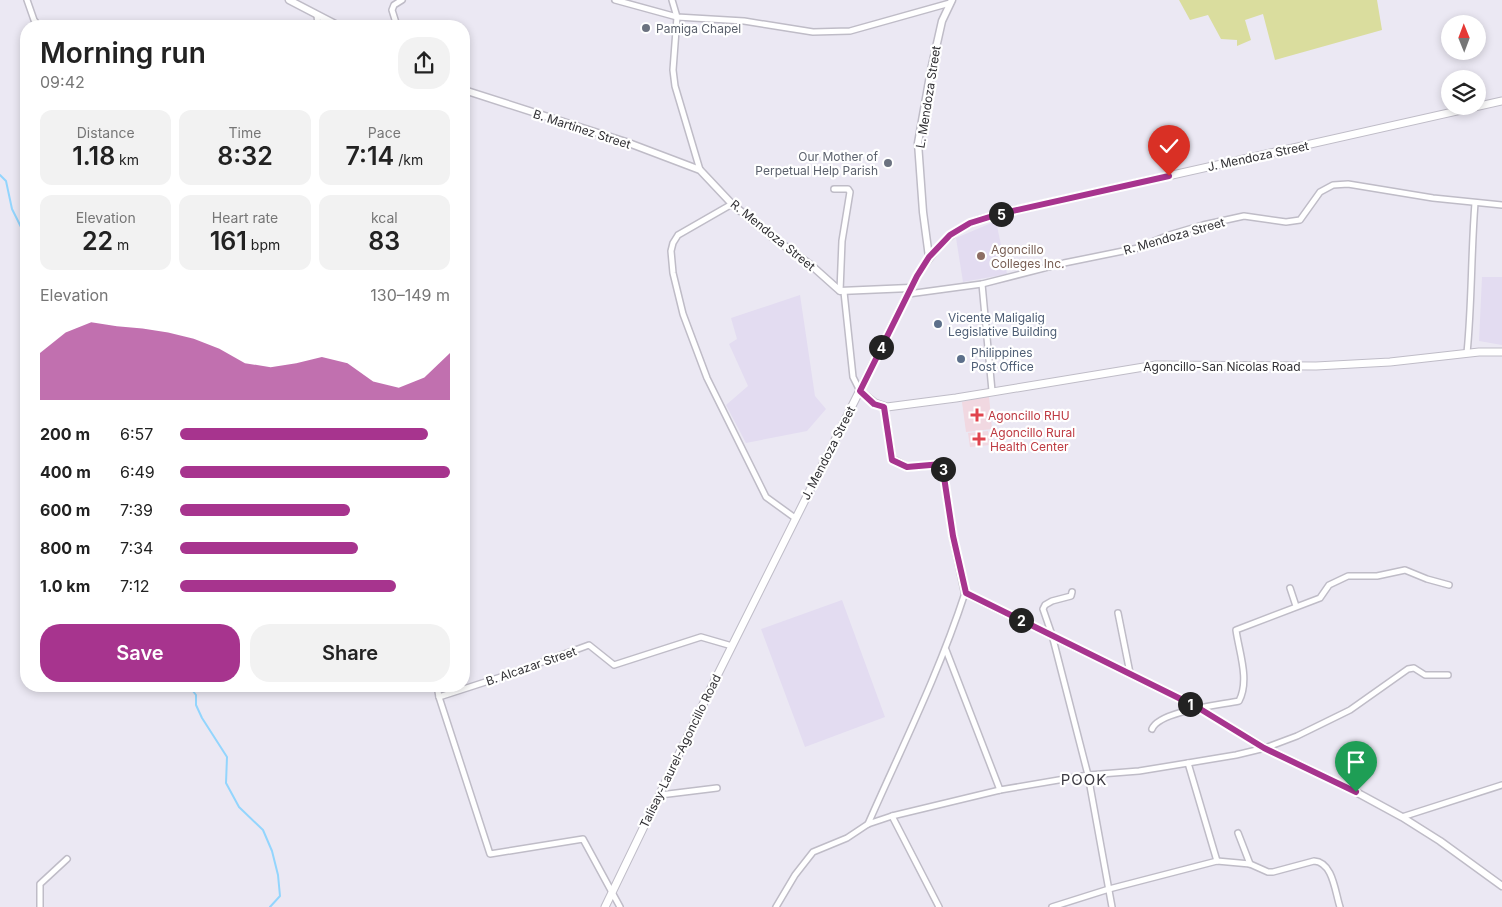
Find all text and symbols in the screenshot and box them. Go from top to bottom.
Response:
north arrow [1441,15,1486,60]
map controls [1441,15,1486,115]
place label: Pamiga Chapel [656,21,741,36]
marker: Pamiga Chapel [640,22,652,34]
text: Morning run [40,36,206,70]
button: share [398,37,450,89]
street label: L. Mendoza Street [912,45,944,149]
button: layers [1441,70,1486,115]
text: 09:42 [40,72,85,92]
street label: B. Martinez Street [531,106,633,152]
text: Distance [77,124,135,141]
text: Time [229,124,261,141]
text: Pace [368,124,401,141]
pin [1148,125,1190,176]
icon: check [1155,132,1183,160]
street label: J. Mendoza Street [1206,138,1310,174]
text: 1.18 [72,141,115,171]
text: 8:32 [217,141,273,171]
text: 7:14 [345,141,394,171]
place label: Our Mother of Perpetual Help Parish [755,149,879,178]
text: km [115,151,139,168]
text: /km [394,151,423,168]
marker: Our Mother of Perpetual Help Parish [882,157,894,169]
street label: R. Mendoza Street [728,196,818,274]
pin: 5 [988,202,1014,226]
text: 5 [997,206,1006,223]
text: Elevation [76,209,136,226]
text: Heart rate [212,209,278,226]
text: kcal [371,209,398,226]
street label: R. Mendoza Street [1122,214,1226,258]
text: 22 [82,226,113,256]
text: 161 [210,226,247,256]
text: 83 [368,226,400,256]
text: m [113,236,129,253]
text: bpm [247,236,280,253]
place label: Agoncillo Colleges Inc. [991,242,1064,271]
marker: Agoncillo Colleges Inc. [975,250,987,262]
text: Elevation [40,285,109,305]
text: 130–149 m [370,285,450,305]
place label: Vicente Maligalig Legislative Building [948,310,1057,339]
marker: Vicente Maligalig Legislative Building [932,318,944,330]
pin: 4 [868,334,894,360]
text: 4 [877,339,886,356]
place label: Philippines Post Office [971,345,1034,374]
marker: Philippines Post Office [955,353,967,365]
street label: Agoncillo-San Nicolas Road [1143,359,1301,374]
street label: J. Mendoza Street [798,404,858,502]
marker: Agoncillo RHU [970,408,984,422]
place label: Agoncillo RHU [988,408,1070,423]
text: 200 m [40,424,90,444]
text: 6:57 [120,424,153,444]
place label: Agoncillo Rural Health Center [990,425,1075,454]
marker: Agoncillo Rural Health Center [972,432,986,446]
pin: 3 [930,456,956,482]
text: 3 [939,461,948,478]
text: 400 m [40,462,91,482]
text: 6:49 [120,462,155,482]
text: 600 m [40,500,90,520]
text: 7:39 [120,500,153,520]
text: 800 m [40,538,90,558]
text: 7:34 [120,538,153,558]
text: 1.0 km [40,576,90,596]
text: 7:12 [120,576,149,596]
pin: 2 [1008,608,1034,632]
text: 2 [1017,612,1026,629]
button: Save [40,624,240,682]
button: Share [250,624,450,682]
street label: B. Alcazar Street [484,643,578,689]
street label: Talisay-Laurel-Agoncillo Road [636,672,724,830]
pin: 1 [1178,692,1202,716]
text: 1 [1187,696,1194,713]
pin [1335,741,1377,792]
icon: arrive [1342,748,1370,776]
district label: POOK [1061,770,1107,789]

